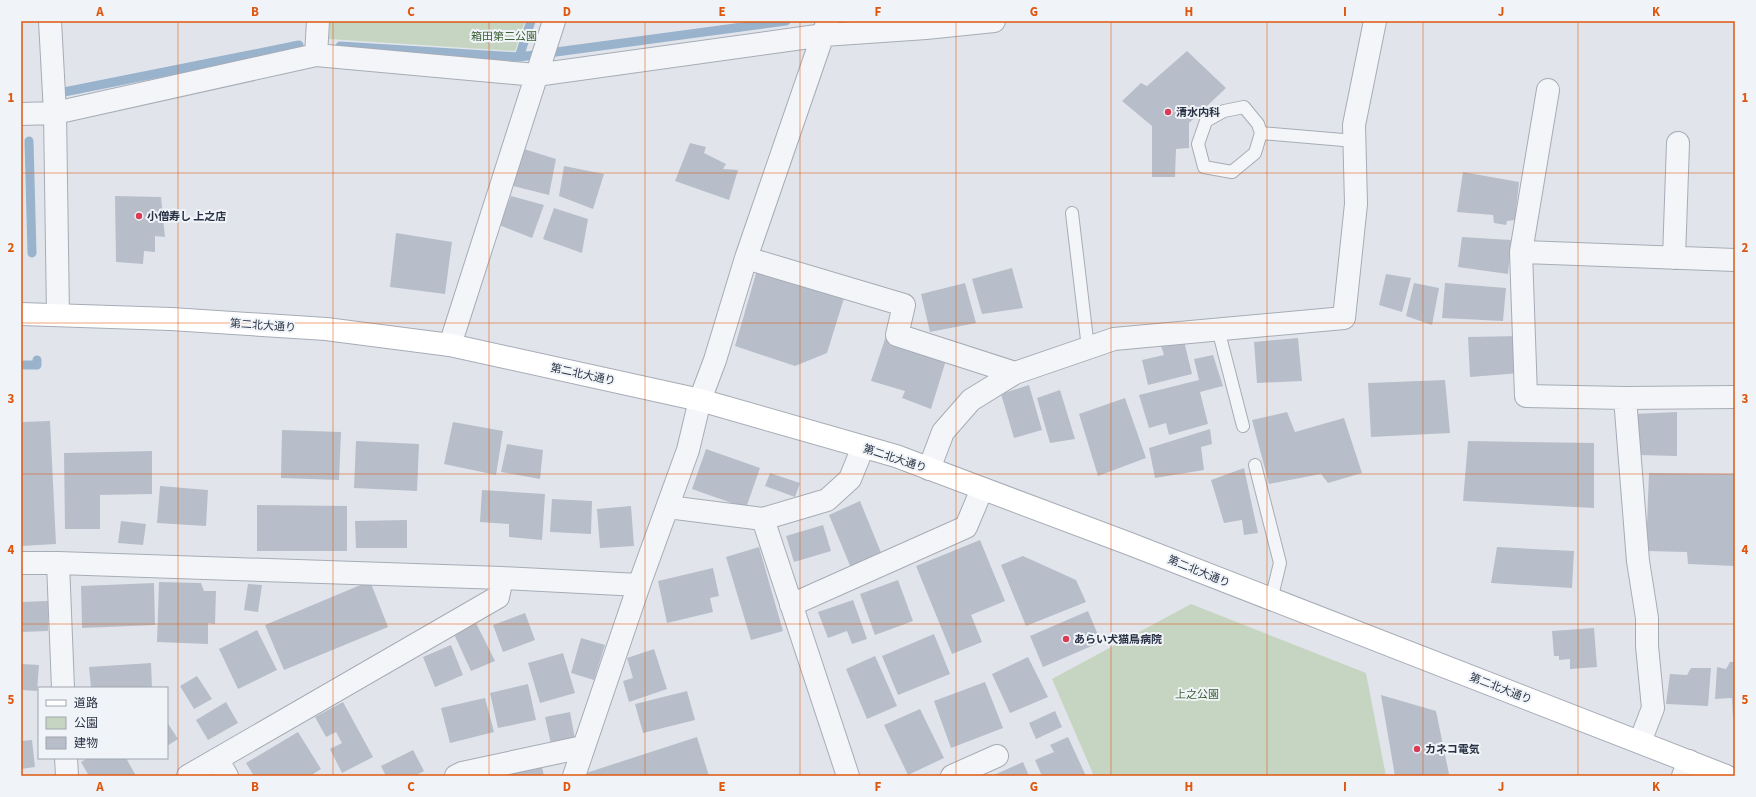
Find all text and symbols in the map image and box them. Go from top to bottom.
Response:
text: A [95,3,104,21]
text: B [251,3,259,21]
text: C [407,3,415,21]
text: D [563,3,571,21]
text: E [718,3,726,21]
text: F [875,3,882,21]
text: G [1030,3,1038,21]
text: H [1185,3,1193,21]
text: I [1343,3,1347,21]
text: J [1498,3,1504,21]
text: K [1652,3,1661,21]
park label: 箱田第二公園 [471,29,537,44]
text: 1 [8,89,15,107]
text: 1 [1742,89,1749,107]
place label: 清水内科 [1176,105,1220,120]
marker: 清水内科 [1163,107,1173,117]
place label: 小僧寿し 上之店 [147,209,226,224]
marker: 小僧寿し 上之店 [134,211,144,221]
text: 2 [8,239,15,257]
text: 2 [1742,239,1749,257]
street label: 第二北大通り [230,316,296,335]
street label: 第二北大通り [549,360,617,389]
text: 3 [8,390,15,408]
text: 3 [1742,390,1749,408]
street label: 第二北大通り [861,441,929,476]
text: 4 [8,541,15,559]
text: 4 [1742,541,1749,559]
street label: 第二北大通り [1165,552,1232,591]
place label: あらい犬猫鳥病院 [1074,632,1162,647]
marker: あらい犬猫鳥病院 [1061,634,1071,644]
street label: 第二北大通り [1467,670,1534,707]
legend [38,687,168,759]
park label: 上之公園 [1175,687,1219,702]
text: 5 [8,691,15,709]
text: 5 [1742,691,1749,709]
text: 道路 [74,695,98,712]
text: 公園 [74,715,98,732]
text: 建物 [74,735,98,752]
place label: カネコ電気 [1425,742,1480,757]
marker: カネコ電気 [1412,744,1422,754]
text: A [95,778,104,796]
text: B [251,778,259,796]
text: C [407,778,415,796]
text: D [563,778,571,796]
text: E [718,778,726,796]
text: F [875,778,882,796]
text: G [1030,778,1038,796]
text: H [1185,778,1193,796]
text: I [1343,778,1347,796]
text: J [1498,778,1504,796]
text: K [1652,778,1661,796]

